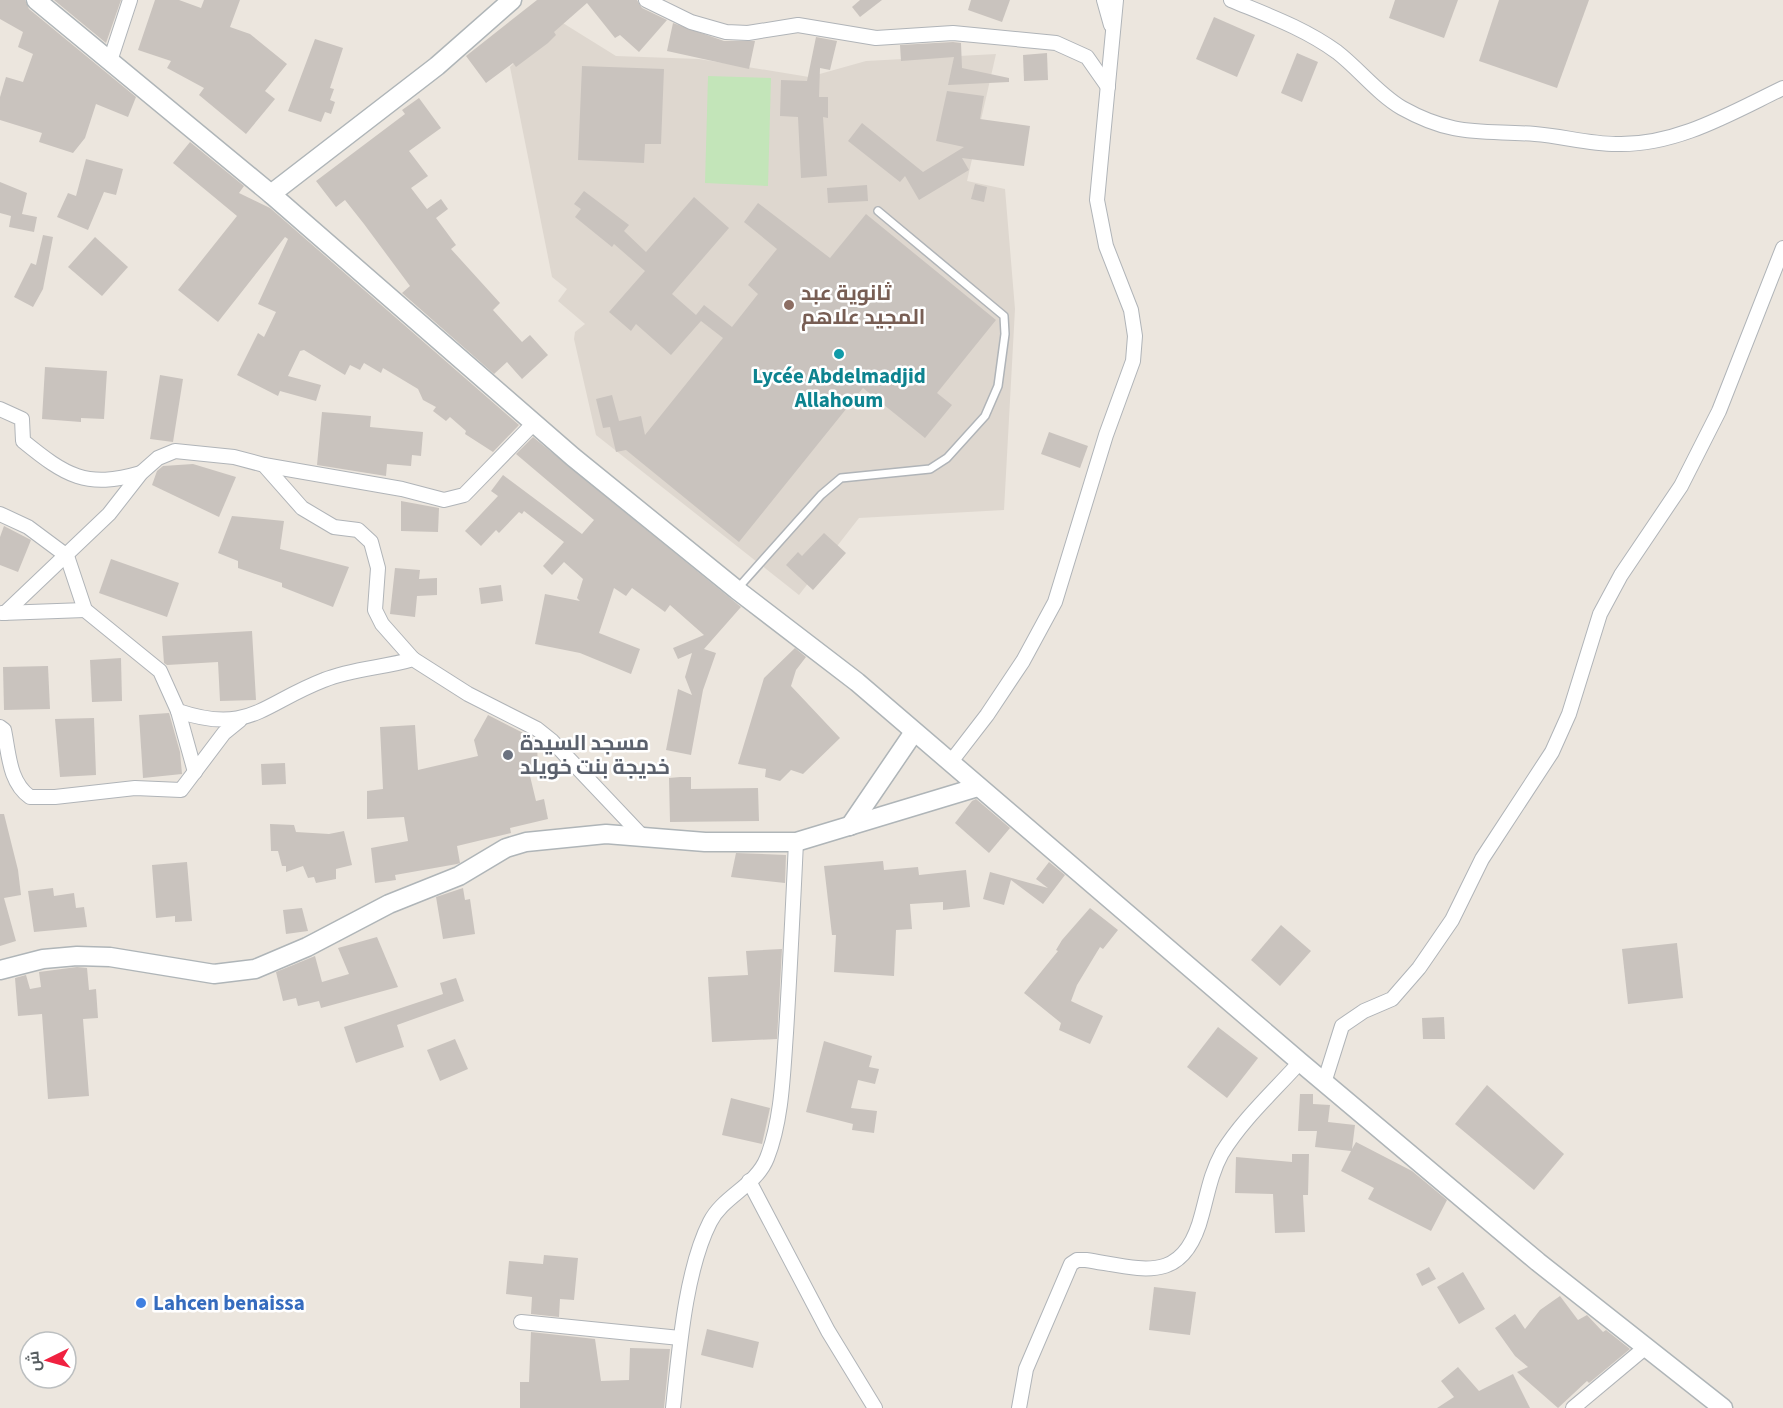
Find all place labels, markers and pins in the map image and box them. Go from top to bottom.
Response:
place label: ثانوية عبد المجيد علاهم [801,278,925,332]
marker: ثانوية عبد المجيد علاهم [782,298,796,312]
marker: Lycée Abdelmadjid Allahoum [832,347,846,361]
place label: Lycée Abdelmadjid Allahoum [752,361,926,415]
place label: مسجد السيدة خديجة بنت خويلد [520,728,670,782]
marker: مسجد السيدة خديجة بنت خويلد [501,748,515,762]
place label: Lahcen benaissa [153,1288,305,1318]
marker: Lahcen benaissa [134,1296,148,1310]

